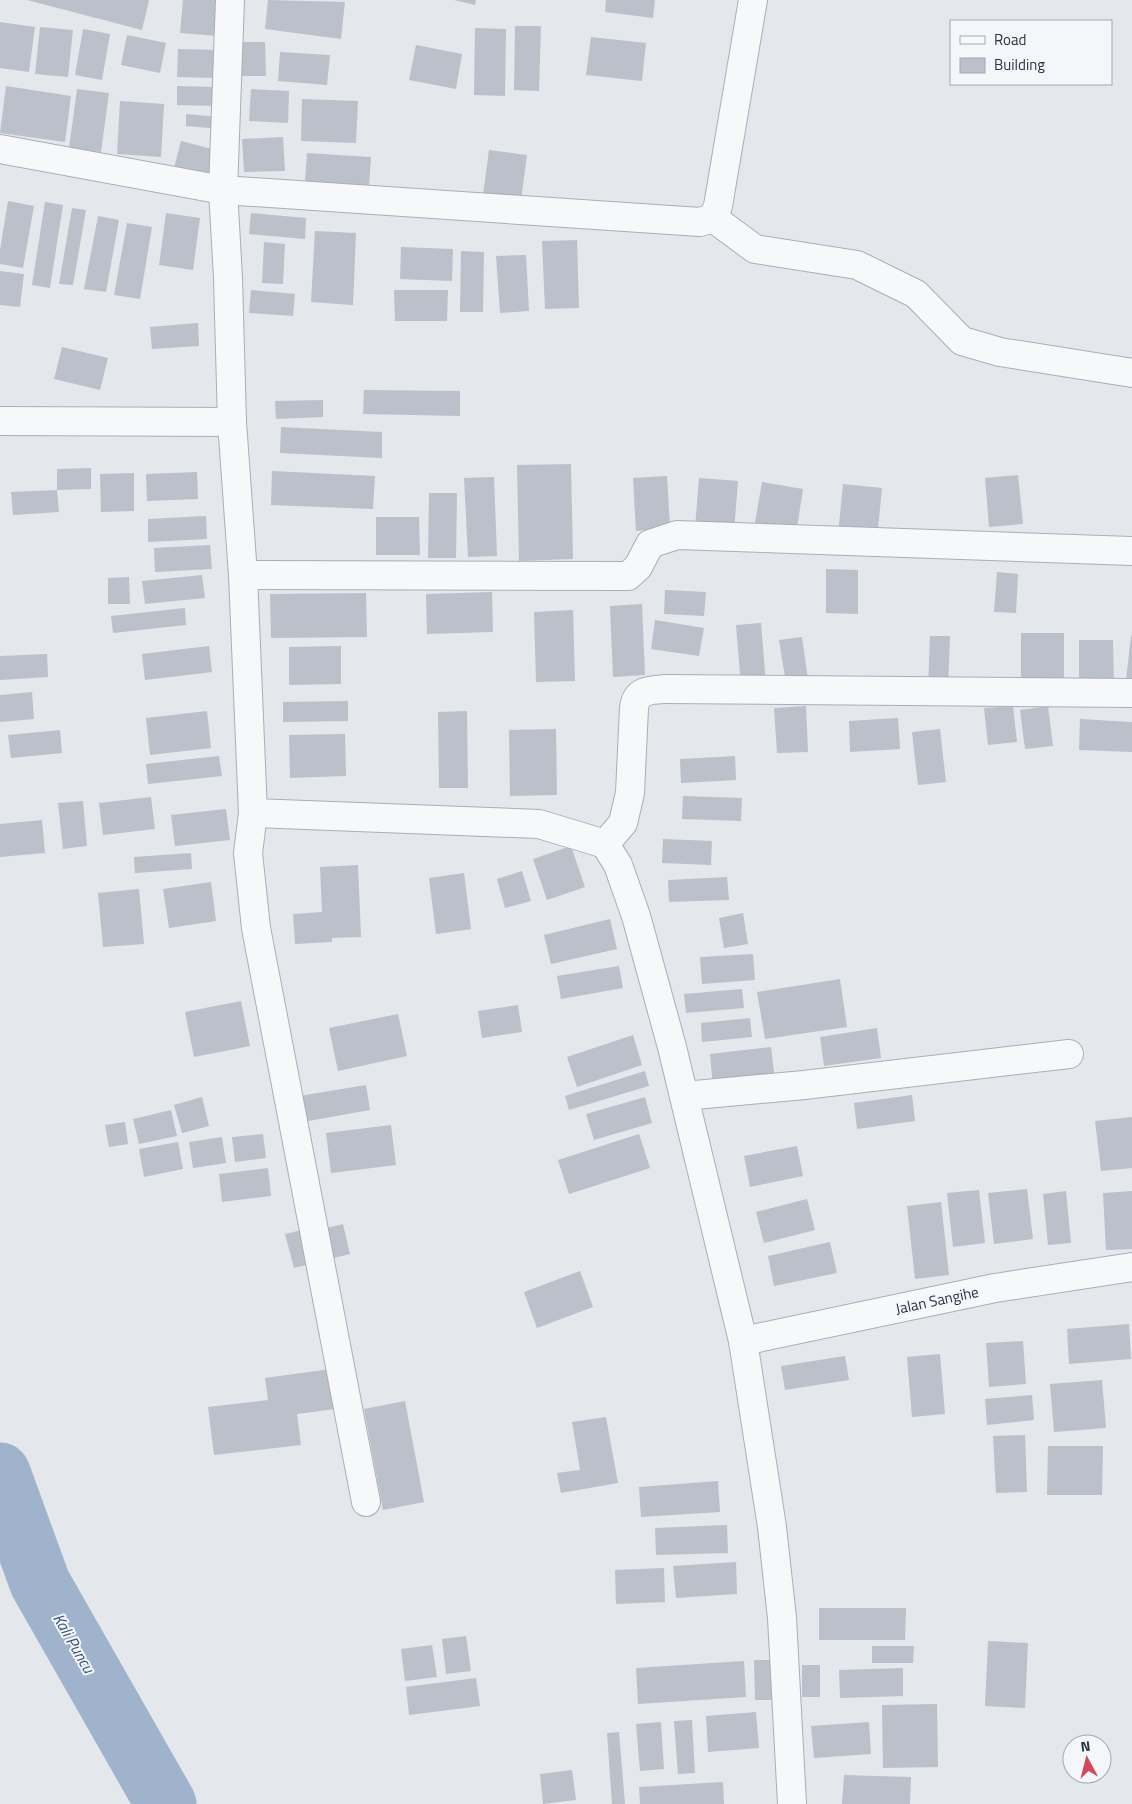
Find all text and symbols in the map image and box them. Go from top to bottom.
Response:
legend [950,20,1112,85]
text: Road [994,28,1026,51]
text: Building [994,53,1045,76]
street label: Jalan Sangihe [893,1280,981,1320]
water label: Kali Puncu [47,1609,101,1678]
north arrow [1062,1734,1112,1784]
text: N [1079,1735,1091,1757]

